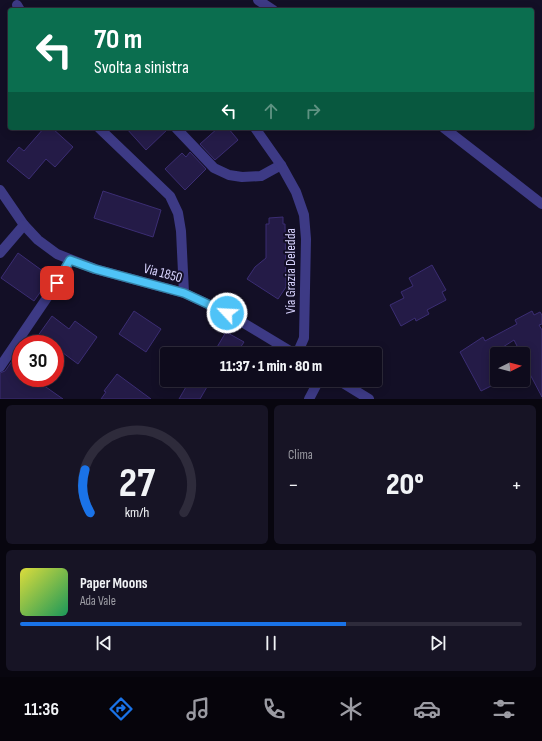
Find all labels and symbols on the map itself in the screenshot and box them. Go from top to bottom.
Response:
street label: Via Grazia Deledda [282,228,299,314]
street label: Via 1850 [142,260,184,286]
pin [40,266,74,300]
position arrow [206,292,248,334]
speed limit sign: 30 [12,335,64,387]
north arrow [490,347,530,387]

